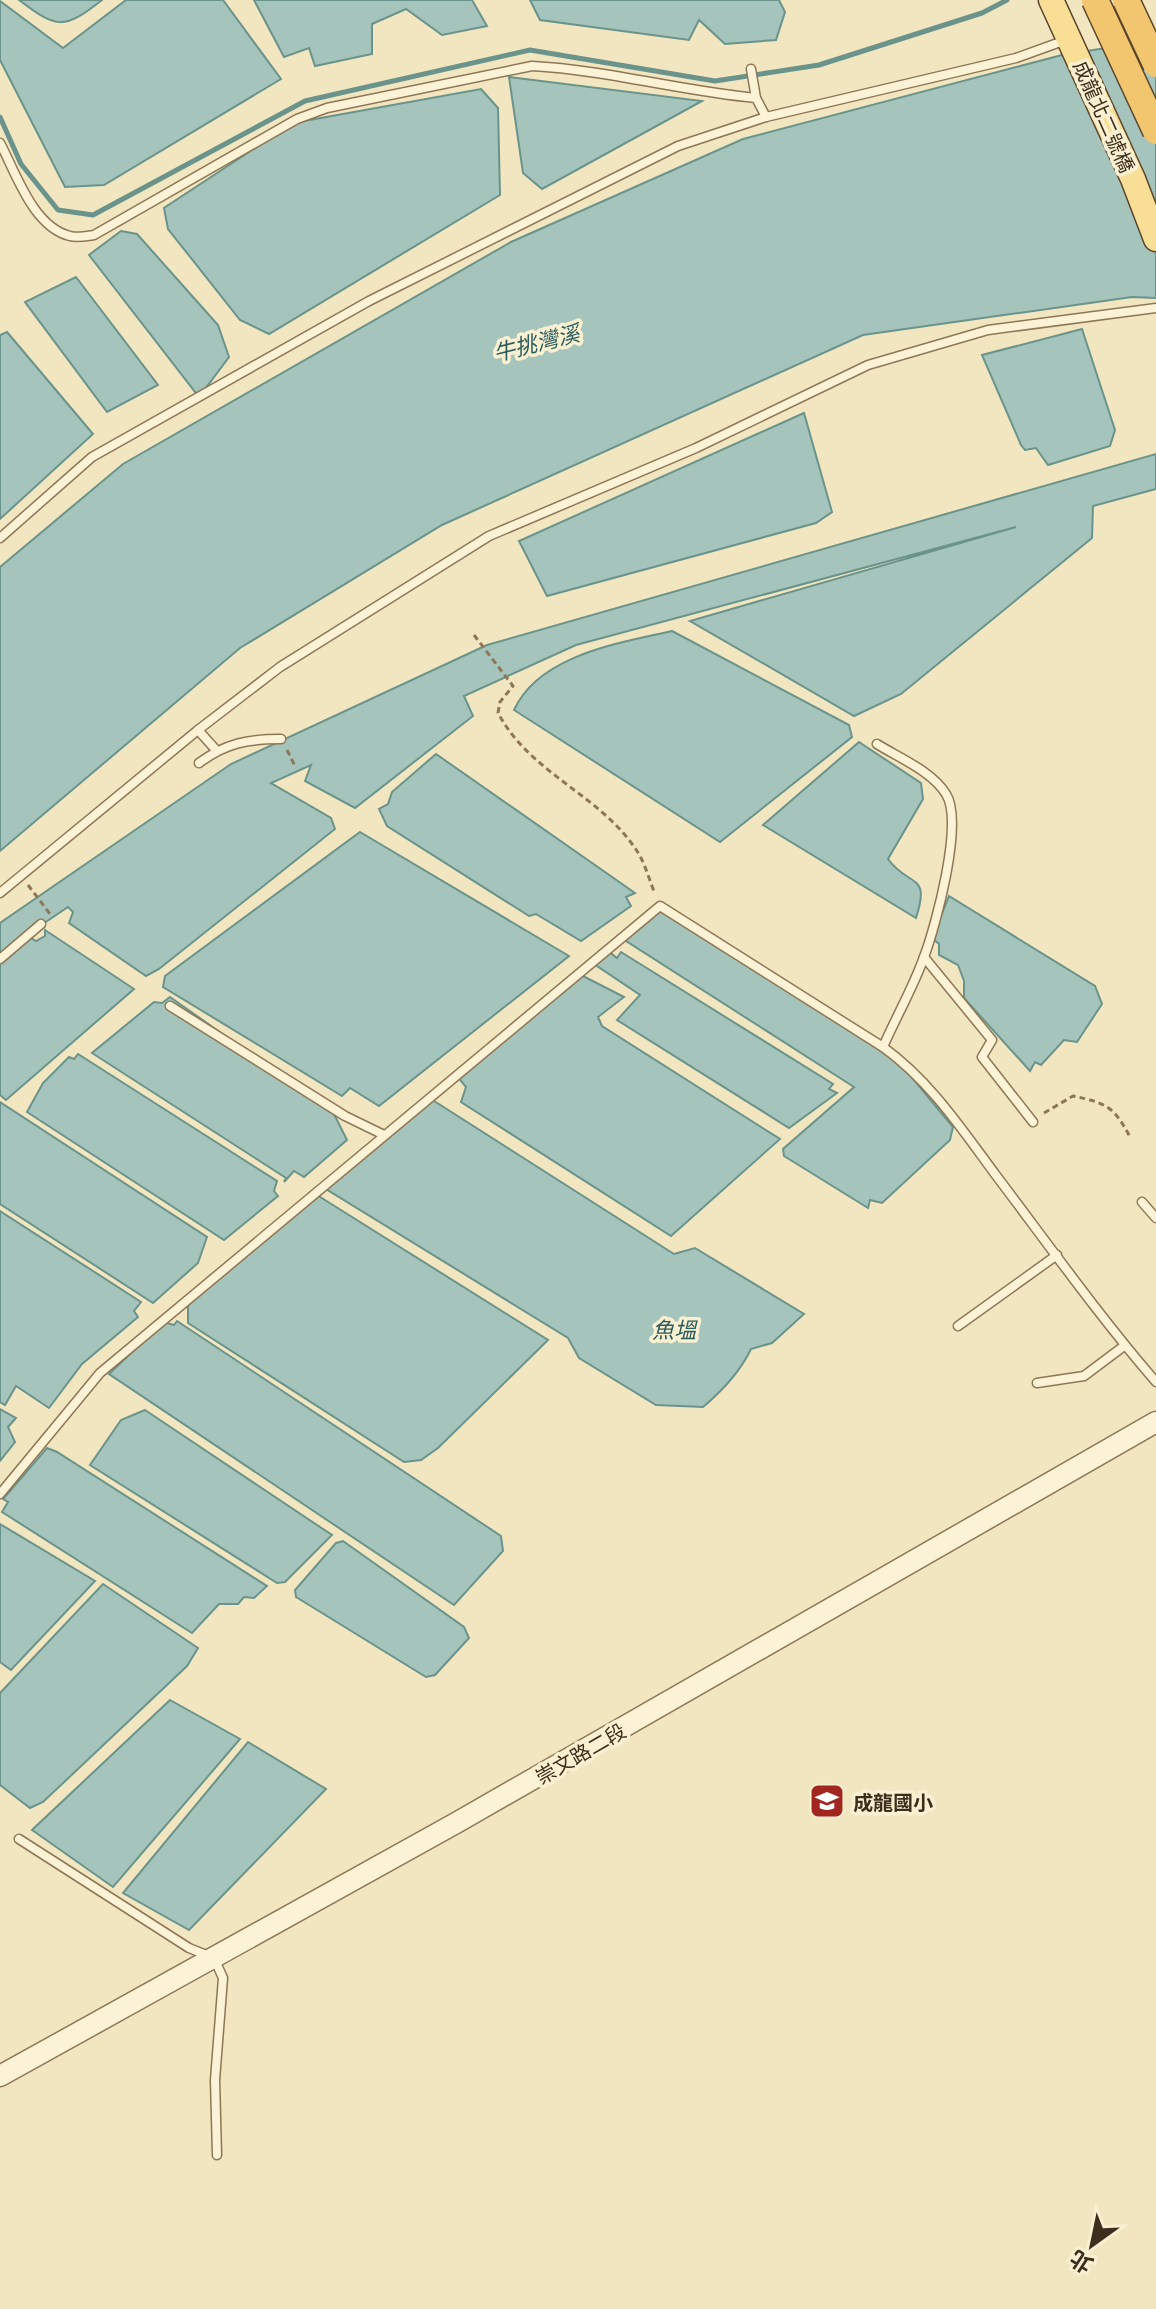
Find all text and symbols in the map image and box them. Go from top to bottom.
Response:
street label: 成龍北二號橋 [1068,56,1142,176]
water label: 牛挑灣溪 [490,316,585,367]
water label: 魚塭 [652,1314,698,1344]
street label: 崇文路二段 [530,1716,630,1790]
school or university icon: 成龍國小 [808,1782,846,1820]
place label: 成龍國小 [853,1788,933,1815]
north arrow [1052,2205,1132,2285]
text: 北 [1063,2244,1098,2281]

